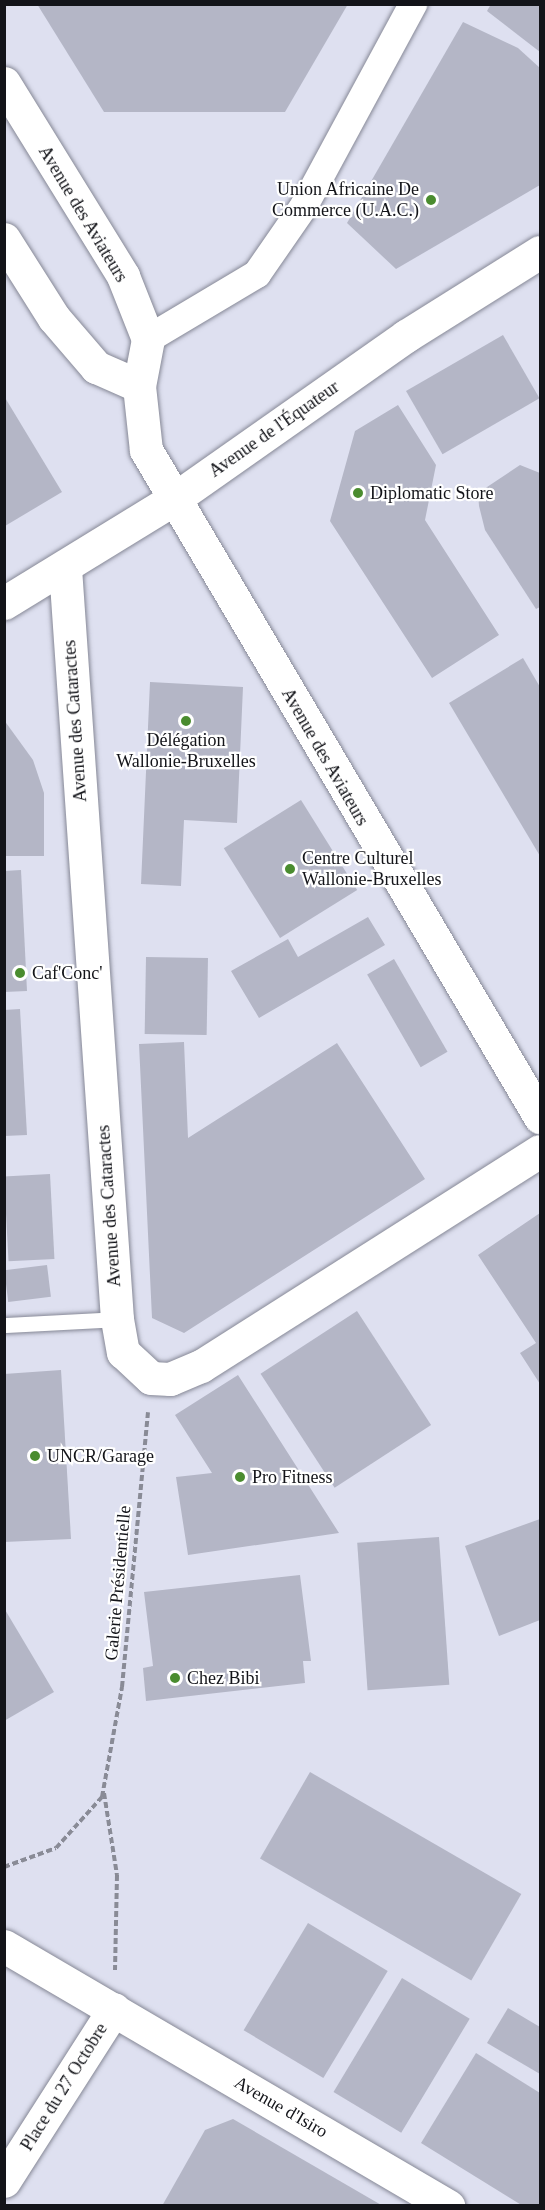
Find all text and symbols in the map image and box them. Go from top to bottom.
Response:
street label: Avenue des Aviateurs [33,141,133,287]
place label: Union Africaine De Commerce (U.A.C.) [272,179,419,222]
marker: Union Africaine De Commerce (U.A.C.) [424,193,438,207]
street label: Avenue de l'Équateur [205,376,343,482]
place label: Diplomatic Store [370,482,493,504]
marker: Diplomatic Store [351,486,365,500]
street label: Avenue des Cataractes [59,639,91,803]
street label: Avenue des Aviateurs [277,684,373,830]
marker: Délégation Wallonie-Bruxelles [179,714,193,728]
place label: Délégation Wallonie-Bruxelles [116,730,256,772]
place label: Centre Culturel Wallonie-Bruxelles [302,848,442,890]
marker: Centre Culturel Wallonie-Bruxelles [283,862,297,876]
place label: Caf'Conc' [32,962,102,984]
marker: Caf'Conc' [13,966,27,980]
street label: Avenue des Cataractes [93,1124,125,1288]
place label: UNCR/Garage [47,1445,154,1467]
marker: UNCR/Garage [28,1449,42,1463]
place label: Pro Fitness [252,1466,333,1488]
marker: Pro Fitness [233,1470,247,1484]
street label: Galerie Présidentielle [100,1505,136,1661]
place label: Chez Bibi [187,1667,259,1689]
marker: Chez Bibi [168,1671,182,1685]
street label: Place du 27 Octobre [16,2019,112,2155]
street label: Avenue d'Isiro [230,2072,332,2142]

